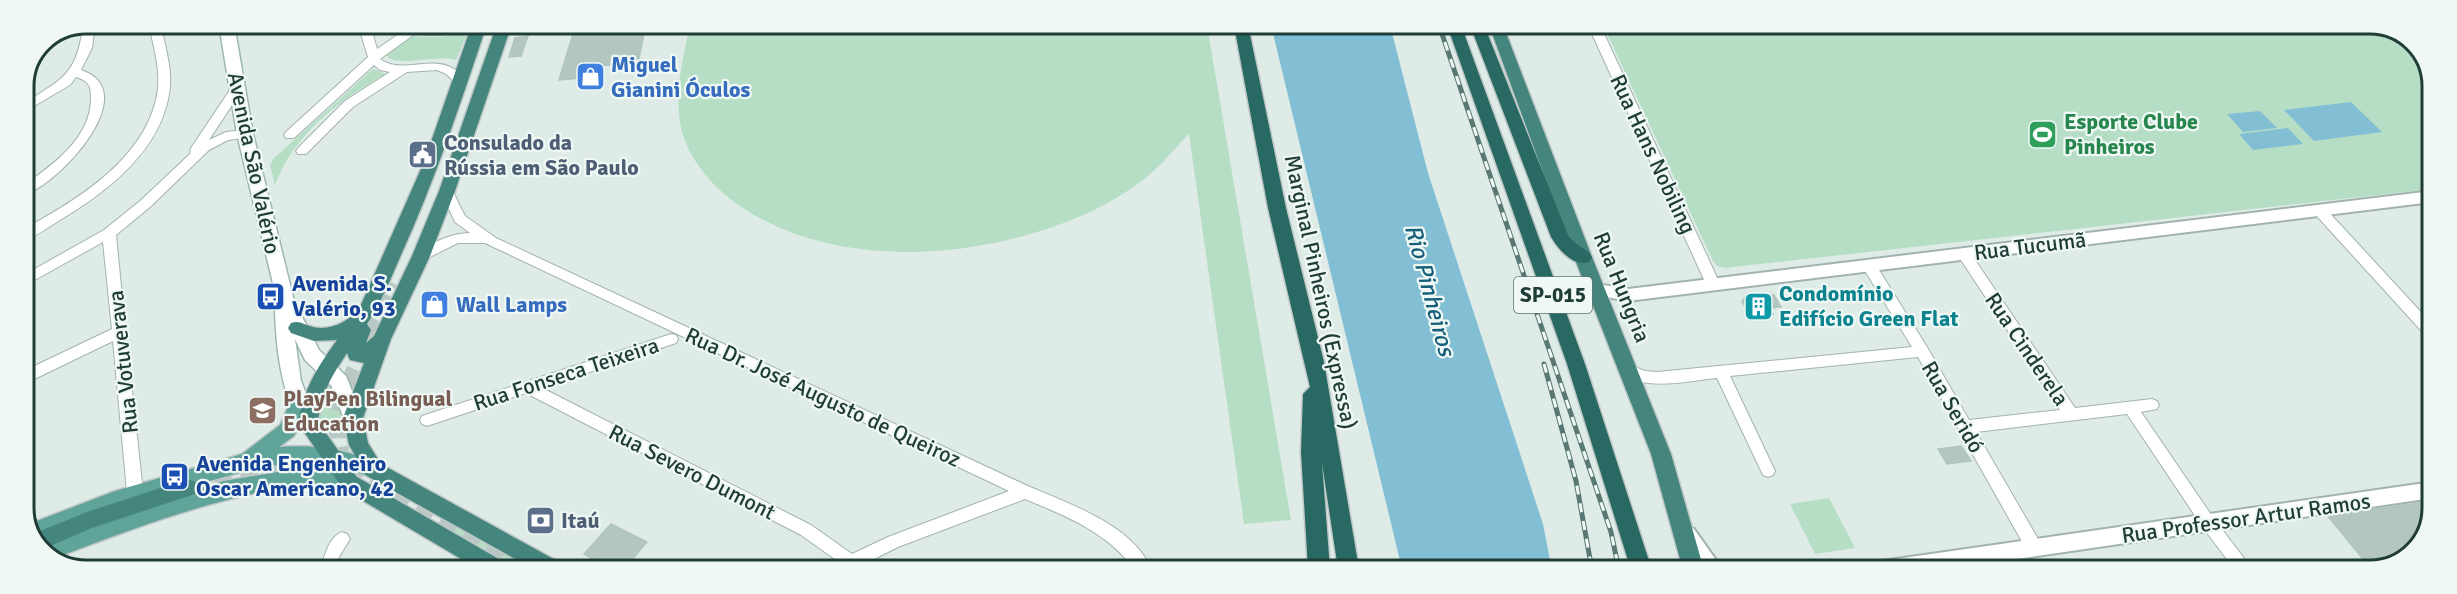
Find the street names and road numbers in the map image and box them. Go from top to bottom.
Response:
street label: Avenida São Valério [222,70,286,256]
street label: Rua Hans Nobiling [1604,70,1702,238]
street label: Marginal Pinheiros (Expressa) [1279,152,1363,432]
street label: Rua Tucumã [1972,226,2088,266]
street label: Rua Hungria [1588,228,1656,346]
road number: SP-015 [1514,277,1592,313]
street label: Rua Cinderela [1979,287,2075,411]
street label: Rua Votuverava [102,289,144,435]
street label: Rua Dr. José Augusto de Queiroz [681,321,965,473]
street label: Rua Fonseca Teixeira [470,331,662,417]
street label: Rua Seridó [1916,356,1990,458]
street label: Rua Severo Dumont [604,418,780,526]
street label: Rua Professor Artur Ramos [2120,487,2372,549]

